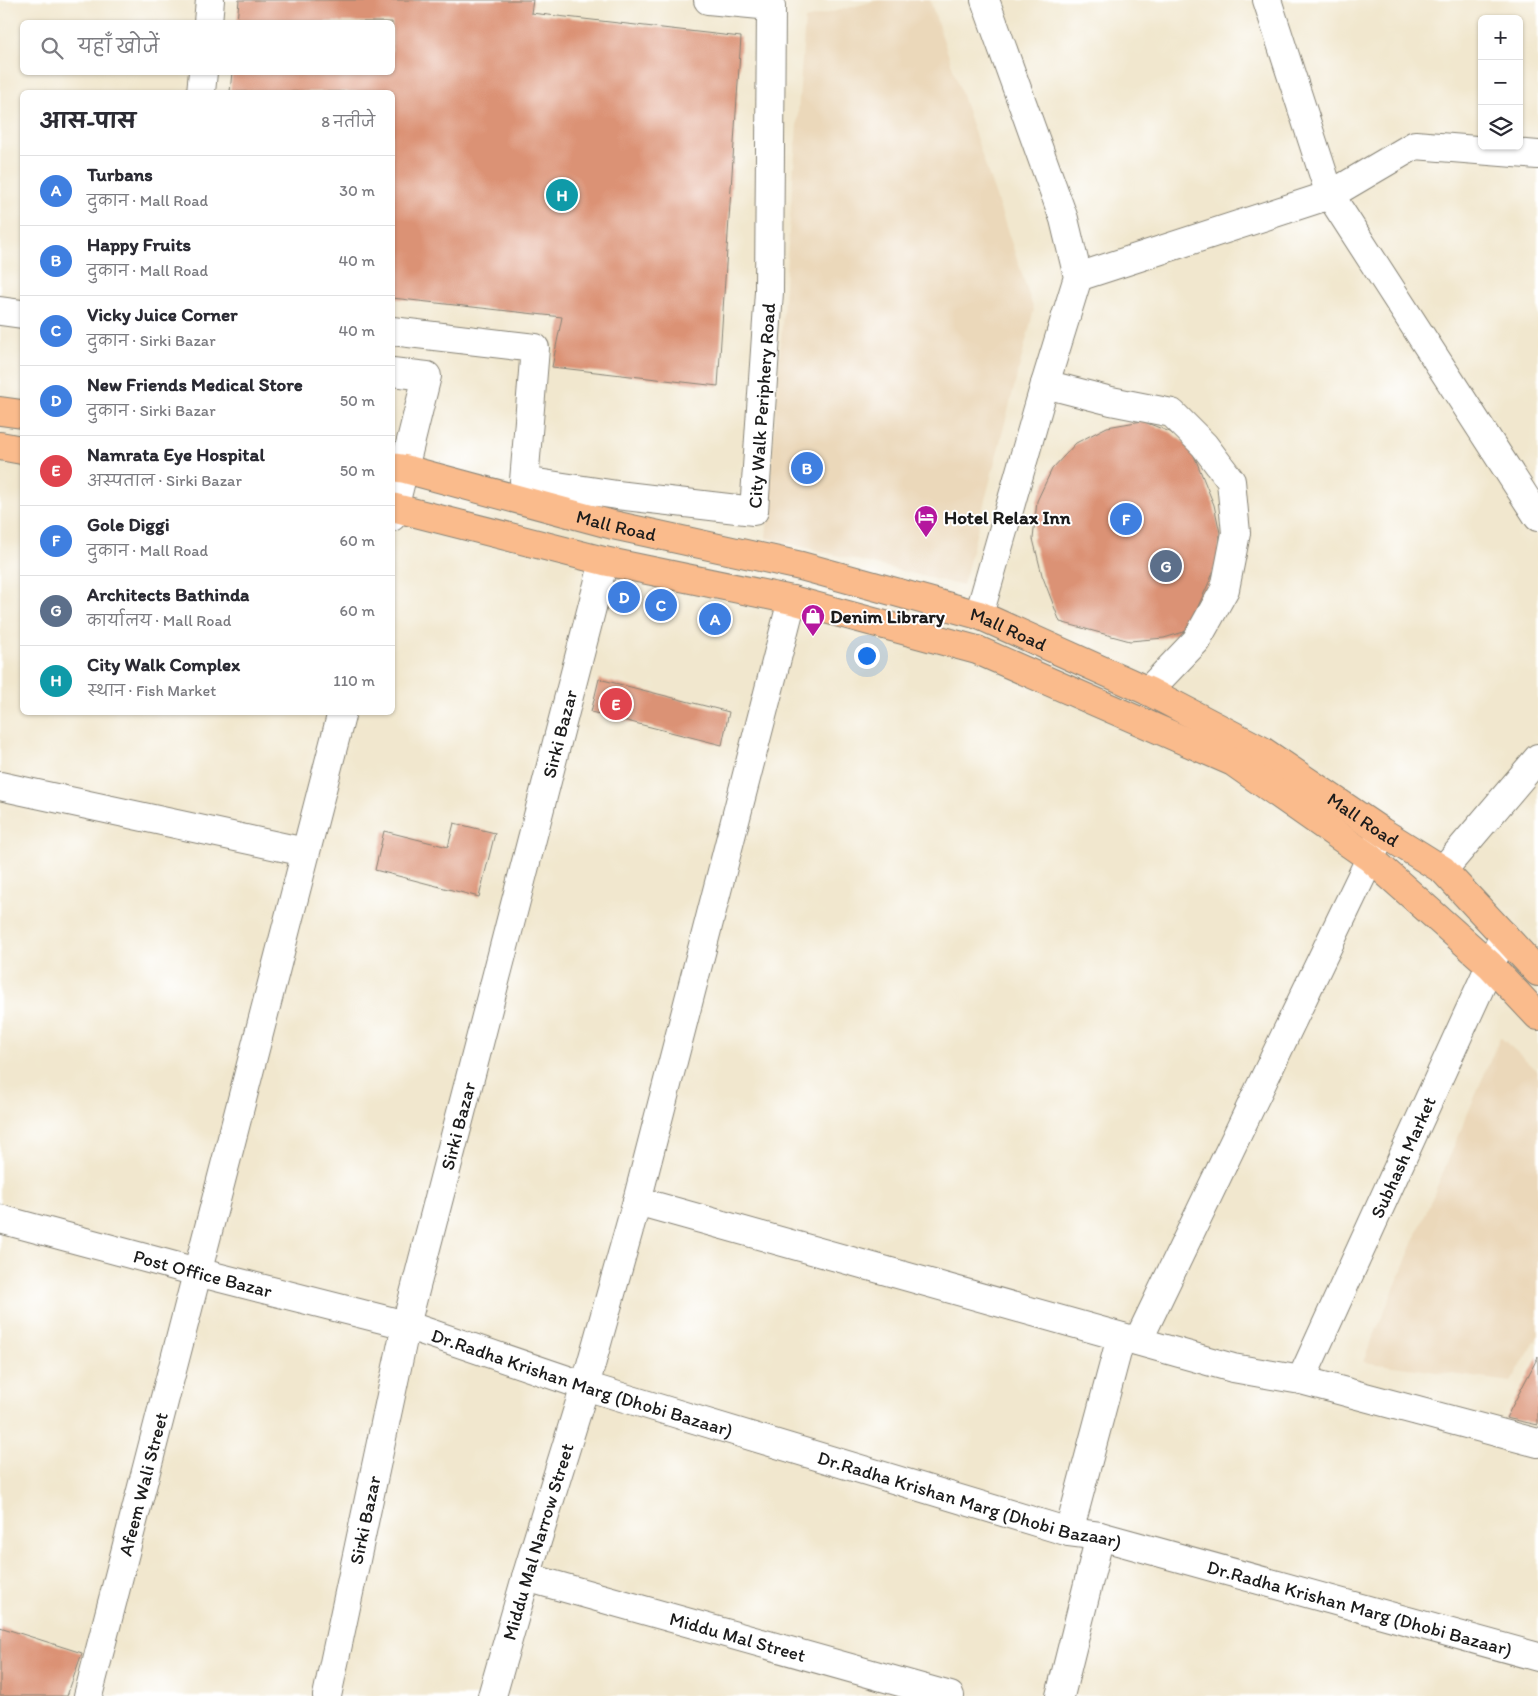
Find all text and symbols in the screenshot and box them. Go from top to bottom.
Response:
map controls [1478,15,1523,150]
button: + [1478,15,1523,60]
search box [20,20,395,75]
icon: search [38,34,66,62]
text: यहाँ खोजें [78,35,159,58]
button: − [1478,60,1523,105]
button: layers [1478,105,1523,150]
text: आस-पास [40,108,136,133]
text: 8 नतीजे [321,112,375,131]
text: Turbans [87,163,153,186]
pin: H [546,176,578,214]
text: A [51,181,61,200]
text: 30 m [339,181,375,200]
text: दुकान · Mall Road [87,191,208,210]
text: Happy Fruits [87,233,191,256]
text: B [51,251,61,270]
text: 40 m [338,251,375,270]
text: दुकान · Mall Road [87,261,208,280]
street label: City Walk Periphery Road [743,302,780,509]
text: Vicky Juice Corner [87,303,238,326]
text: C [51,321,61,340]
text: 40 m [338,321,375,340]
text: दुकान · Sirki Bazar [87,331,216,350]
text: New Friends Medical Store [87,373,303,396]
text: D [51,391,61,410]
text: 50 m [340,391,375,410]
text: दुकान · Sirki Bazar [87,401,216,420]
text: Namrata Eye Hospital [87,443,265,466]
pin: B [791,449,823,487]
text: E [52,461,60,480]
text: 50 m [340,461,375,480]
text: अस्पताल · Sirki Bazar [87,471,242,490]
pin: F [1110,500,1142,538]
hotel icon: Hotel Relax Inn [913,504,939,538]
street label: Mall Road [574,505,659,546]
place label: Hotel Relax Inn [944,506,1071,529]
text: Gole Diggi [87,513,170,536]
text: F [52,531,60,550]
text: 60 m [340,531,375,550]
text: दुकान · Mall Road [87,541,208,560]
pin: G [1150,547,1182,585]
pin: D [608,578,640,616]
text: Architects Bathinda [87,583,249,606]
pin: C [645,586,677,624]
pin: A [699,600,731,638]
text: G [50,601,62,620]
text: 60 m [340,601,375,620]
street label: Mall Road [968,602,1051,656]
shop icon: Denim Library [800,603,826,637]
place label: Denim Library [830,605,946,628]
text: कार्यालय · Mall Road [87,611,231,630]
your location [854,643,880,669]
text: City Walk Complex [87,653,240,676]
text: H [50,671,62,690]
text: 110 m [333,671,375,690]
text: स्थान · Fish Market [87,681,216,700]
pin: E [600,685,632,723]
street label: Sirki Bazar [537,687,582,780]
street label: Mall Road [1323,787,1404,852]
street label: Sirki Bazar [436,1079,481,1173]
street label: Subhash Market [1365,1093,1441,1222]
street label: Post Office Bazar [131,1244,275,1303]
street label: Dr.Radha Krishan Marg (Dhobi Bazaar) [428,1324,736,1442]
street label: Afeem Wali Street [114,1410,173,1558]
street label: Middu Mal Narrow Street [498,1440,579,1643]
street label: Dr.Radha Krishan Marg (Dhobi Bazaar) [815,1446,1124,1553]
street label: Sirki Bazar [344,1473,386,1567]
street label: Dr.Radha Krishan Marg (Dhobi Bazaar) [1205,1555,1515,1661]
street label: Middu Mal Street [667,1607,808,1667]

